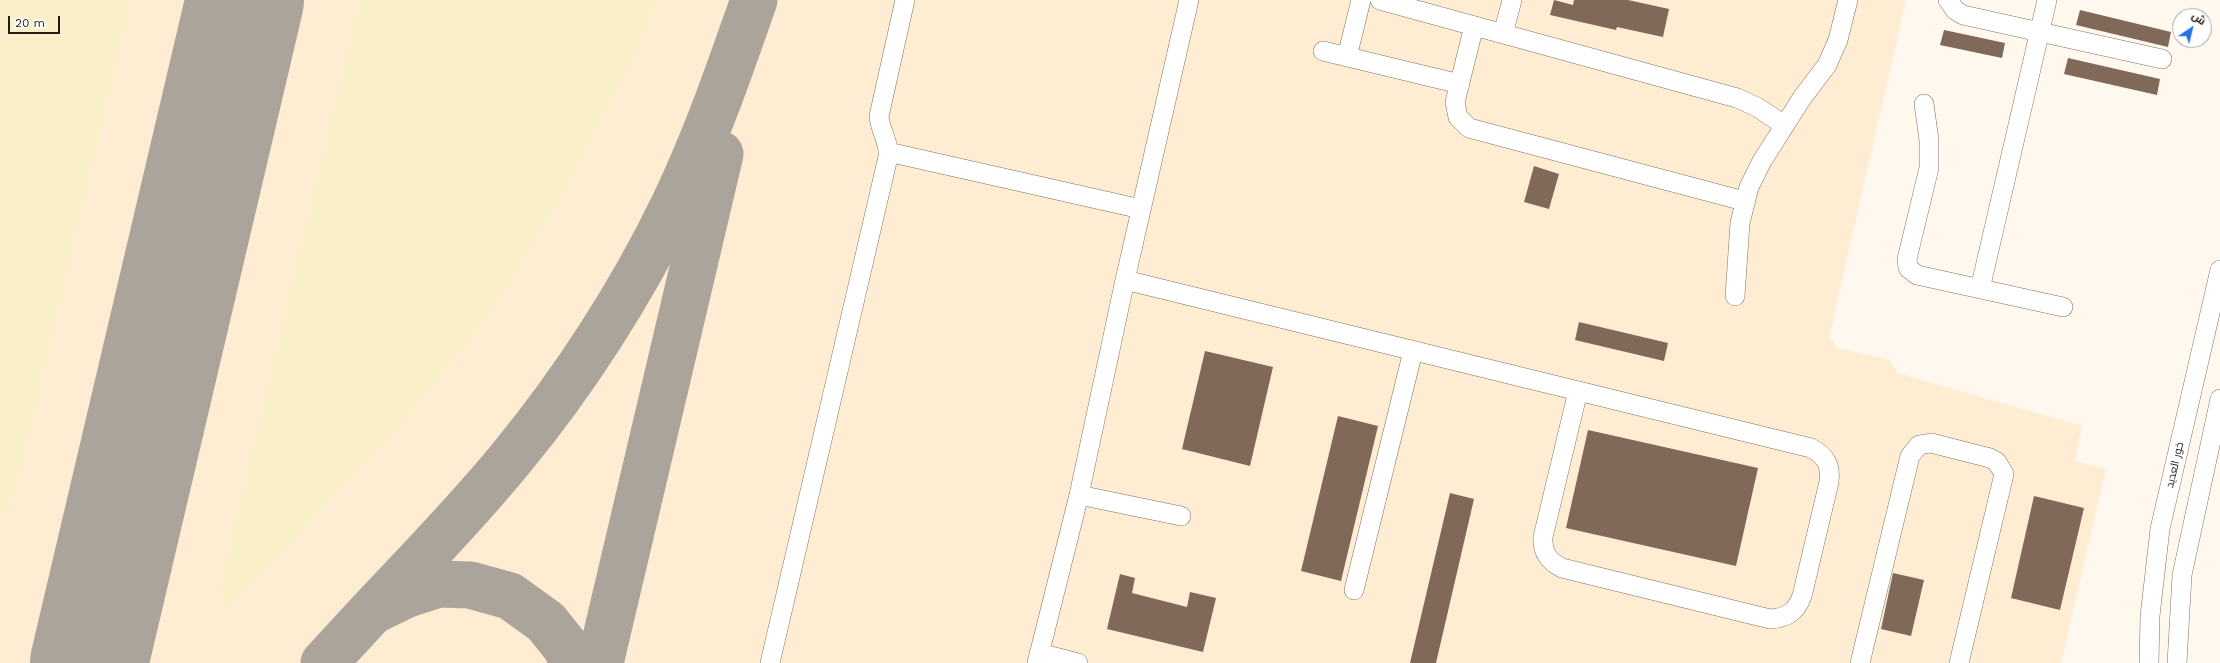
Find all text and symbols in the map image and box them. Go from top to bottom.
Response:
scale bar [10,8,62,34]
north arrow [2172,8,2212,48]
text: ش [2189,9,2208,28]
text: 20 m [15,16,45,30]
street label: خور العديد [2163,441,2187,489]

